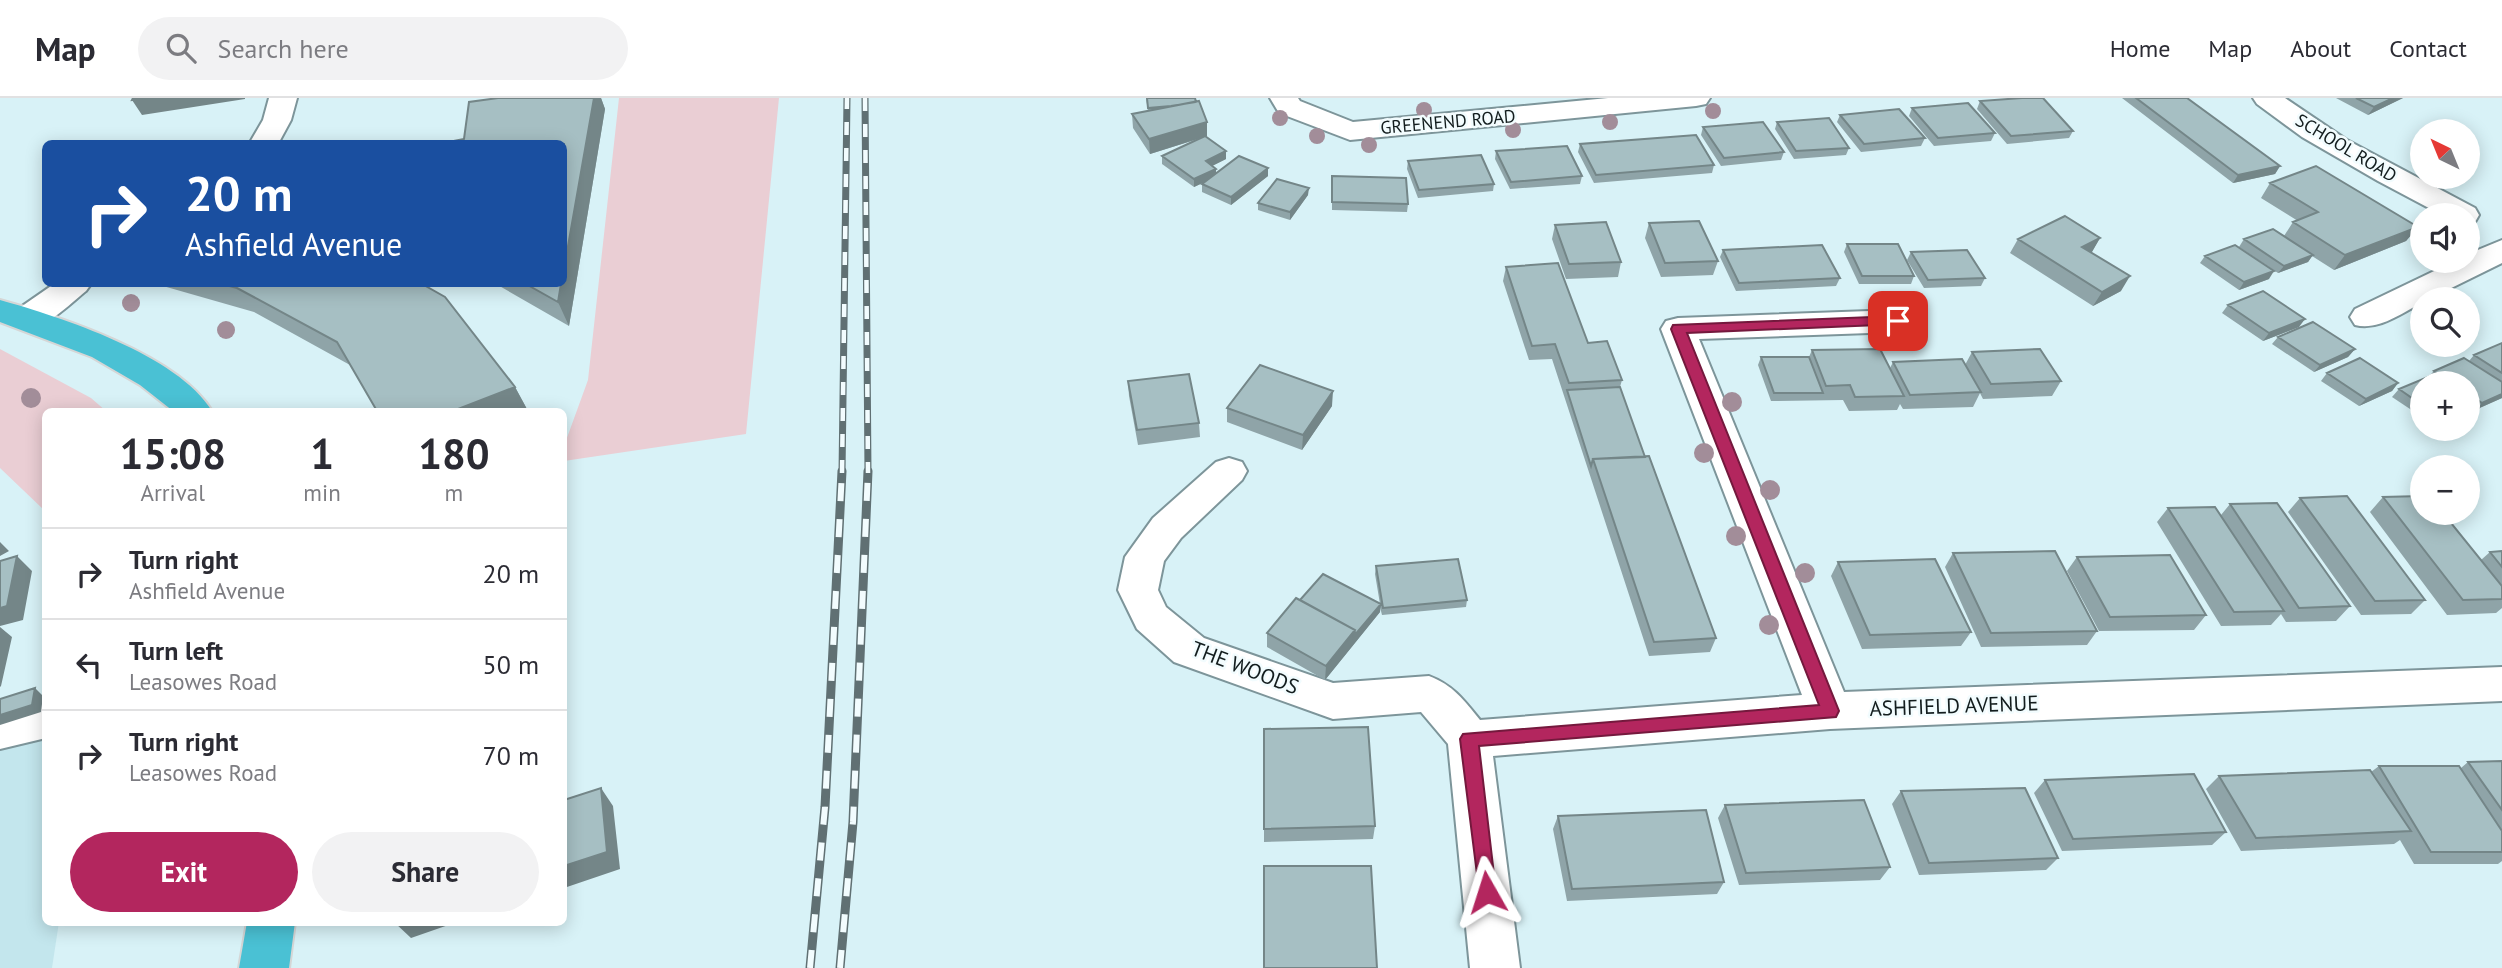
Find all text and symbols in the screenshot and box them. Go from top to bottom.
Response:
search box [138,17,628,80]
text: Map [35,27,96,70]
icon: search [162,29,200,67]
text: Search here [218,32,349,65]
text: Home [2110,33,2170,64]
text: Map [2208,33,2252,64]
text: About [2290,33,2351,64]
text: Contact [2389,33,2467,64]
street label: GREENEND ROAD [1379,104,1516,139]
street label: SCHOOL ROAD [2291,108,2401,187]
north arrow [2410,119,2480,189]
map controls [2410,119,2480,525]
text: 20 m [185,161,292,225]
icon: right [70,168,161,259]
button: sound [2410,203,2480,273]
text: Ashfield Avenue [185,223,402,265]
button: search [2410,287,2480,357]
pin [1868,291,1928,351]
icon: arrive [1879,302,1917,340]
button: + [2410,371,2480,441]
text: 15:08 [119,426,226,481]
text: 1 [310,426,334,481]
text: 180 [418,426,490,481]
button: − [2410,455,2480,525]
text: Arrival [140,478,205,507]
text: min [303,478,341,507]
text: m [445,478,463,507]
text: Turn right [129,543,238,576]
icon: right [70,555,108,593]
text: 20 m [483,557,539,590]
text: Ashfield Avenue [129,576,285,605]
text: Turn left [129,634,223,667]
street label: THE WOODS [1188,635,1303,700]
icon: left [70,646,108,684]
text: 50 m [483,648,539,681]
text: Leasowes Road [129,667,277,696]
street label: ASHFIELD AVENUE [1869,689,2039,722]
text: Turn right [129,725,238,758]
icon: right [70,737,108,775]
text: 70 m [483,739,539,772]
text: Leasowes Road [129,758,277,787]
button: Exit [70,832,298,912]
button: Share [312,832,539,912]
position arrow [1450,855,1524,929]

